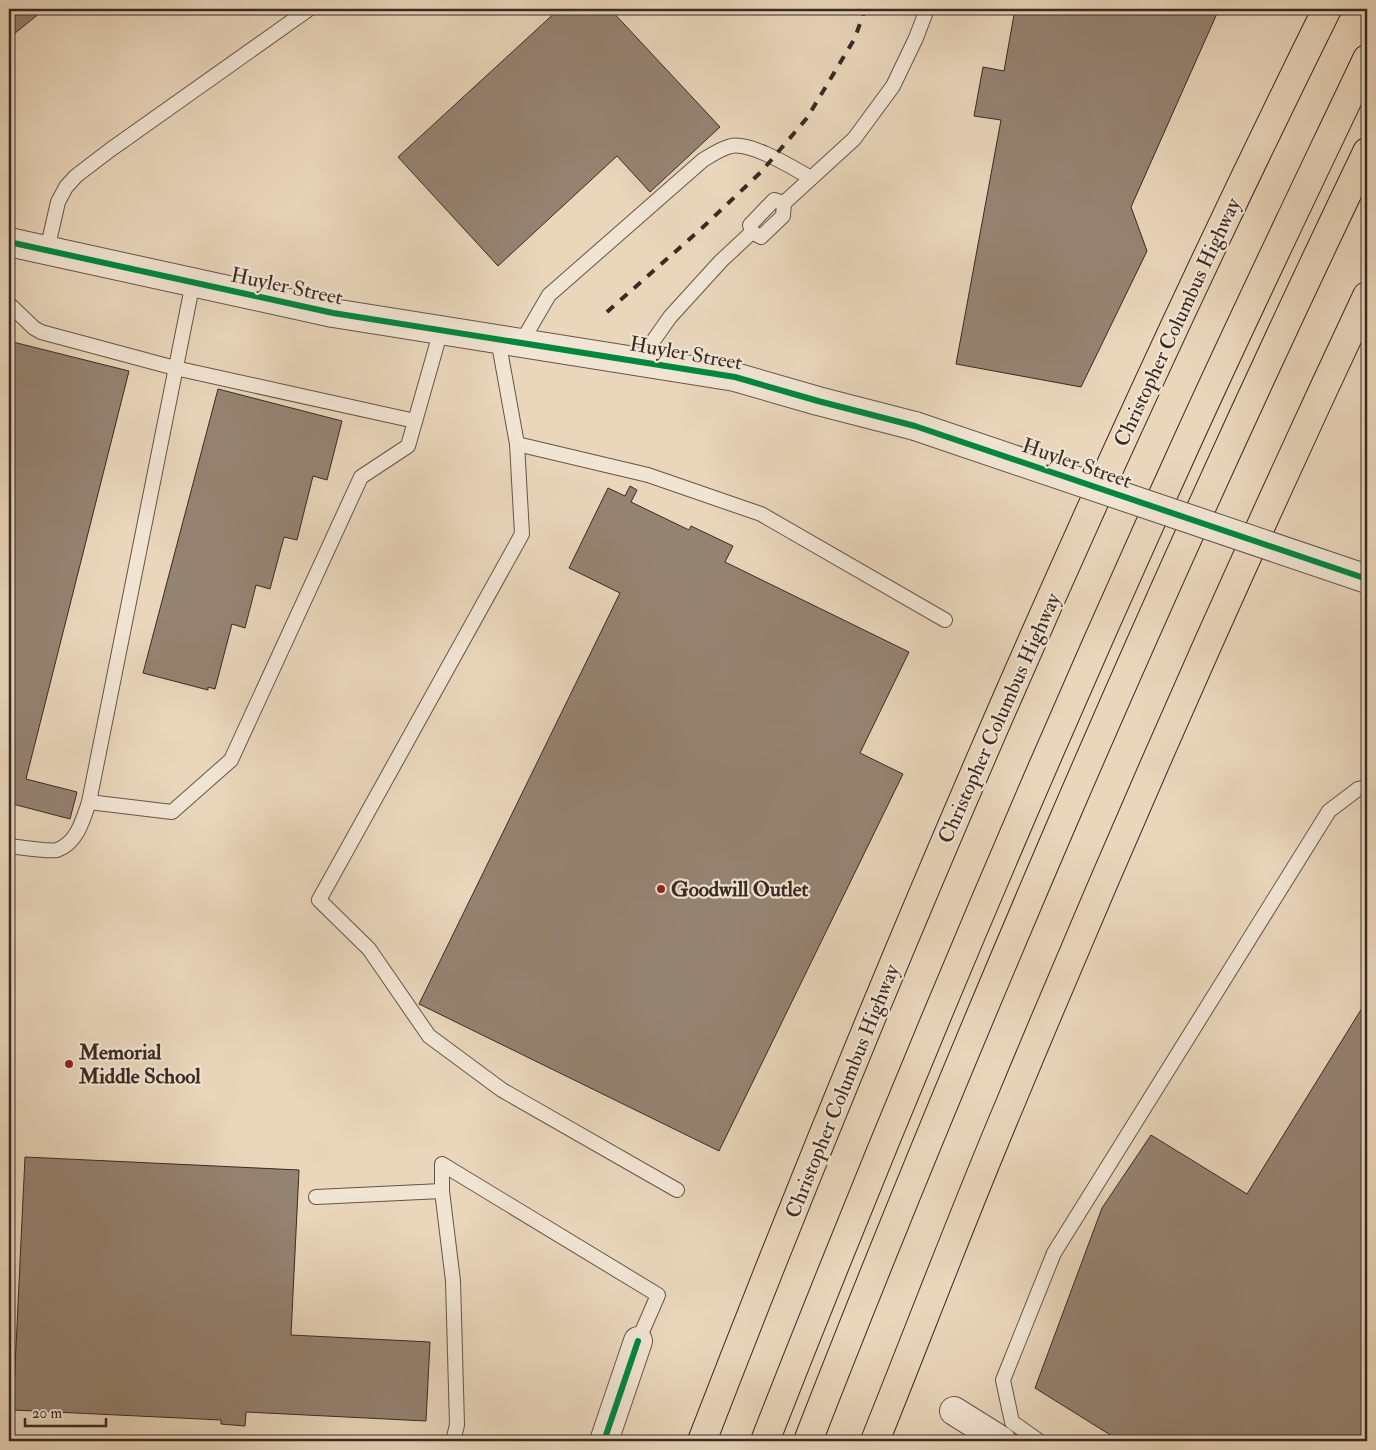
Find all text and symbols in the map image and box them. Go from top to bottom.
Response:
street label: Christopher Columbus Highway [1108,193,1247,451]
street label: Huyler Street [228,261,346,312]
street label: Huyler Street [627,330,745,377]
street label: Huyler Street [1019,432,1135,495]
street label: Christopher Columbus Highway [932,588,1067,848]
place label: Goodwill Outlet [671,876,809,903]
marker: Goodwill Outlet [655,883,667,895]
street label: Christopher Columbus Highway [779,960,906,1222]
place label: Memorial Middle School [78,1039,201,1090]
marker: Memorial Middle School [63,1058,75,1070]
scale bar [25,1395,106,1427]
text: 20 m [32,1404,62,1423]

